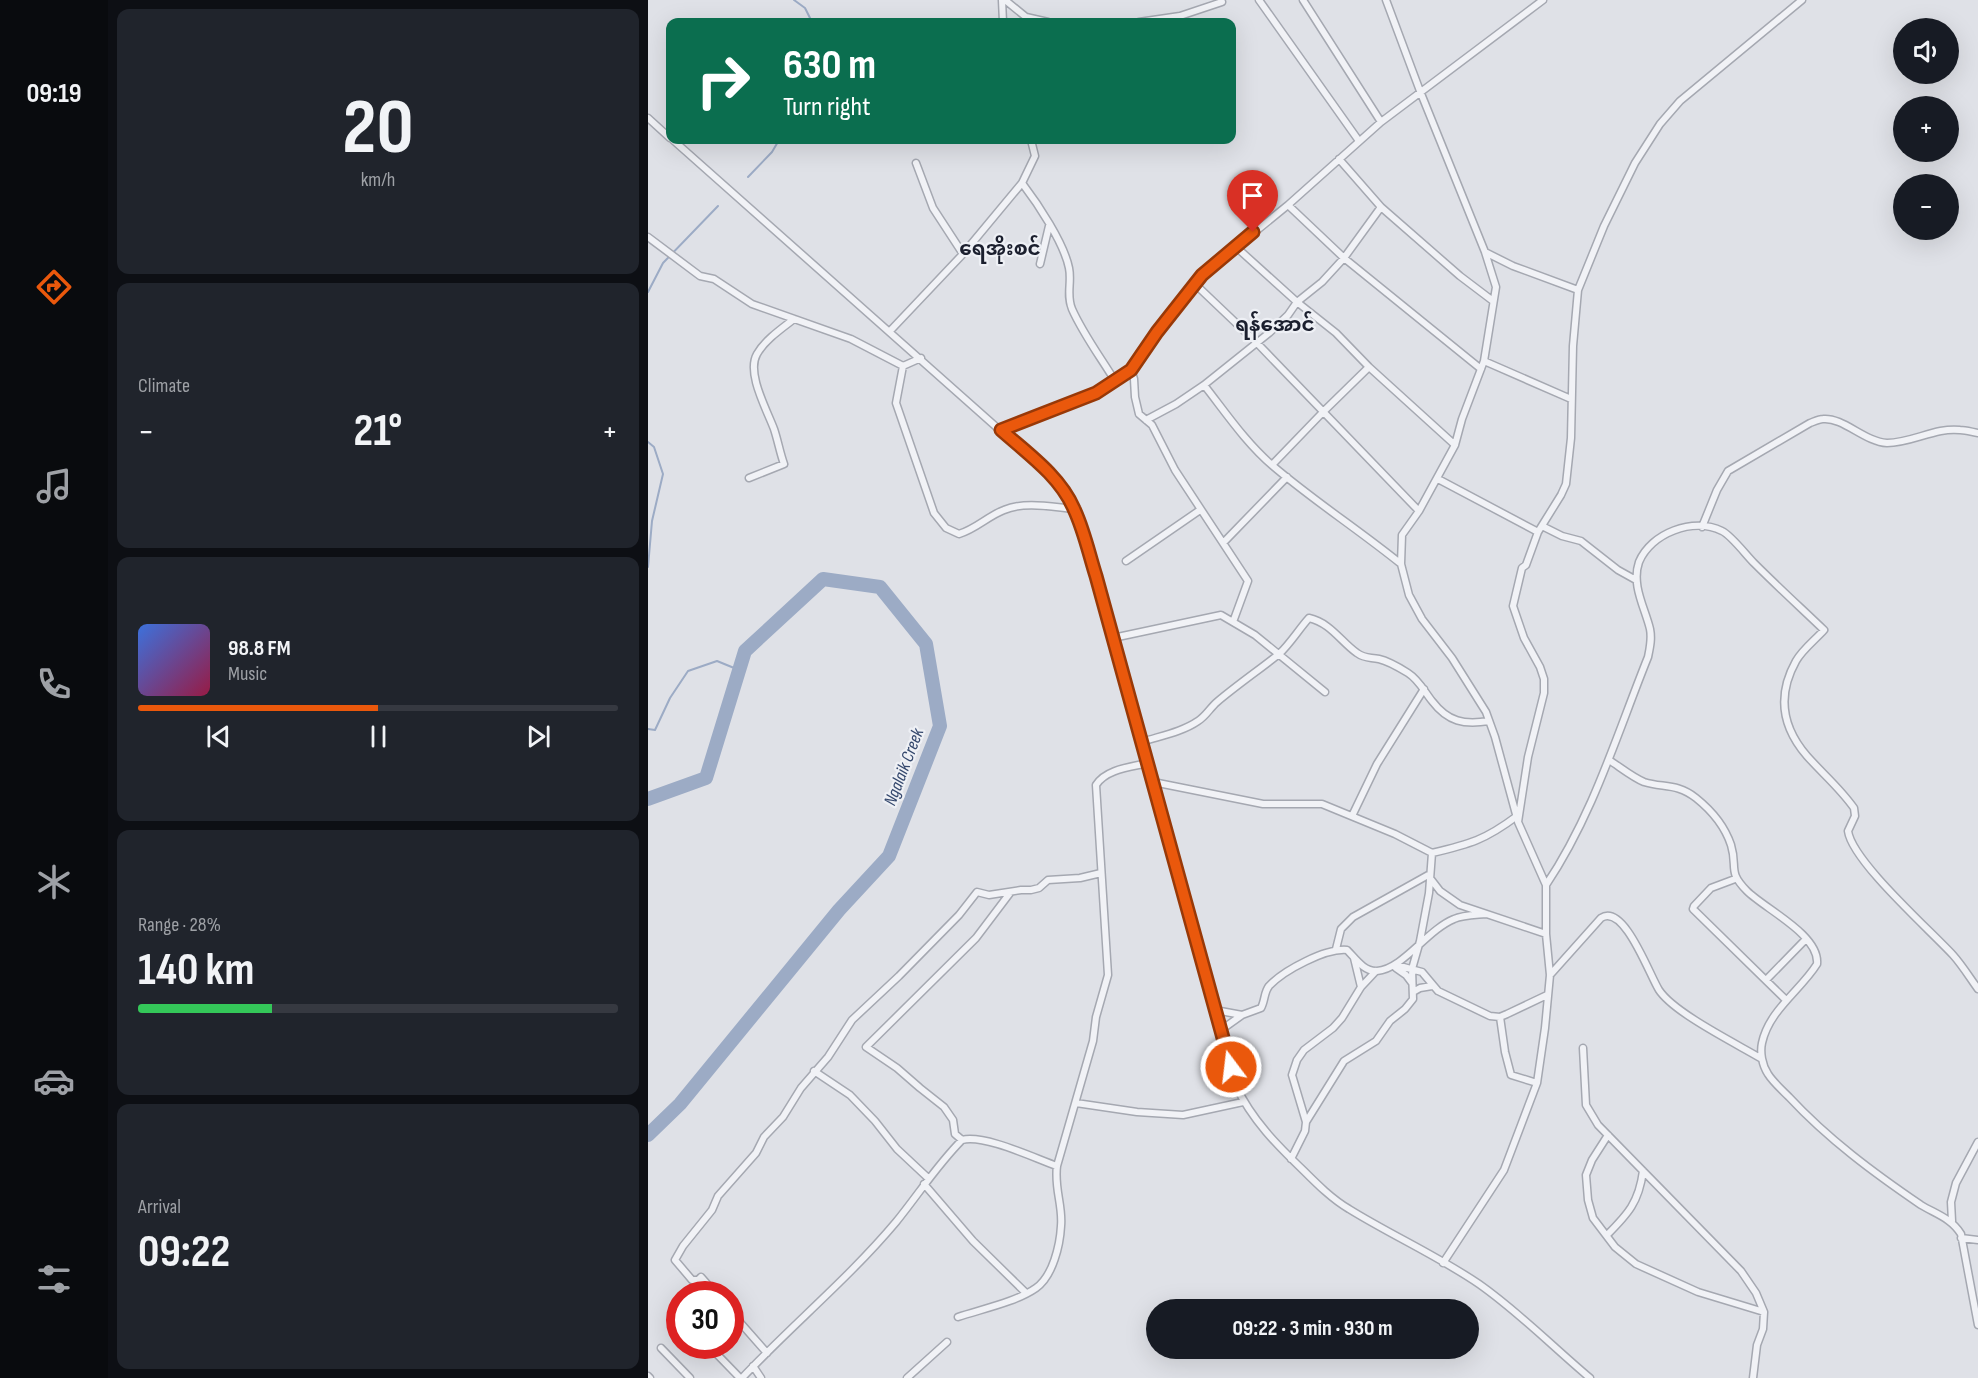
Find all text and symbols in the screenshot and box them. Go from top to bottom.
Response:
map controls [1893,18,1959,240]
button: sound [1893,18,1959,84]
text: 630 m [783,40,876,91]
icon: right [684,42,762,120]
text: 09:19 [26,78,82,110]
text: 20 [342,82,414,175]
text: Turn right [783,91,870,123]
button: + [1893,96,1959,162]
text: km/h [361,168,395,192]
pin [1227,170,1278,232]
button: − [1893,174,1959,240]
icon: arrive [1236,179,1269,212]
district label: ရေအိုးစင် [959,235,1041,264]
icon: directions [33,266,75,308]
district label: ရန်အောင် [1235,311,1315,340]
text: Climate [138,374,190,398]
text: 21° [354,404,402,459]
text: − [138,412,154,452]
text: + [602,412,618,452]
icon: music [33,465,75,507]
text: 98.8 FM [228,635,291,662]
text: Music [228,662,267,686]
icon: phone [33,663,75,705]
icon: previous [202,720,235,753]
icon: pause [362,720,395,753]
icon: next [522,720,555,753]
water label: Ngalaik Creek [880,724,929,809]
icon: climate [33,861,75,903]
text: Range · 28% [138,913,221,937]
text: 140 km [138,943,254,998]
position arrow [1199,1035,1263,1099]
icon: car [33,1060,75,1102]
text: Arrival [138,1195,181,1219]
text: 09:22 [138,1225,230,1280]
icon: filters [33,1258,75,1300]
speed limit sign: 30 [666,1281,744,1359]
text: 09:22 · 3 min · 930 m [1232,1315,1393,1342]

